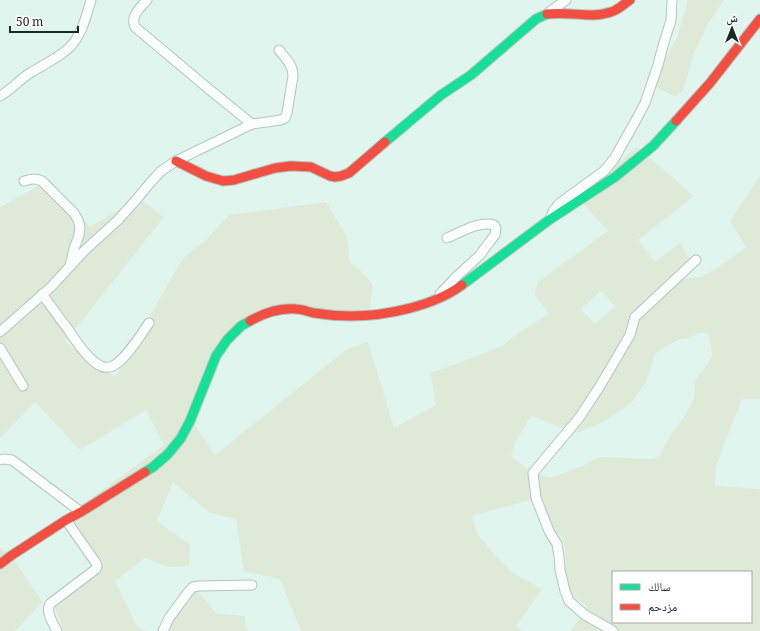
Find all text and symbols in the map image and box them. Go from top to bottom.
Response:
scale bar [10,8,78,34]
north arrow [712,8,752,48]
text: ش [726,10,738,29]
text: 50 m [16,13,43,34]
legend [612,571,752,623]
text: سالك [648,578,670,599]
text: مزدحم [648,598,677,619]

